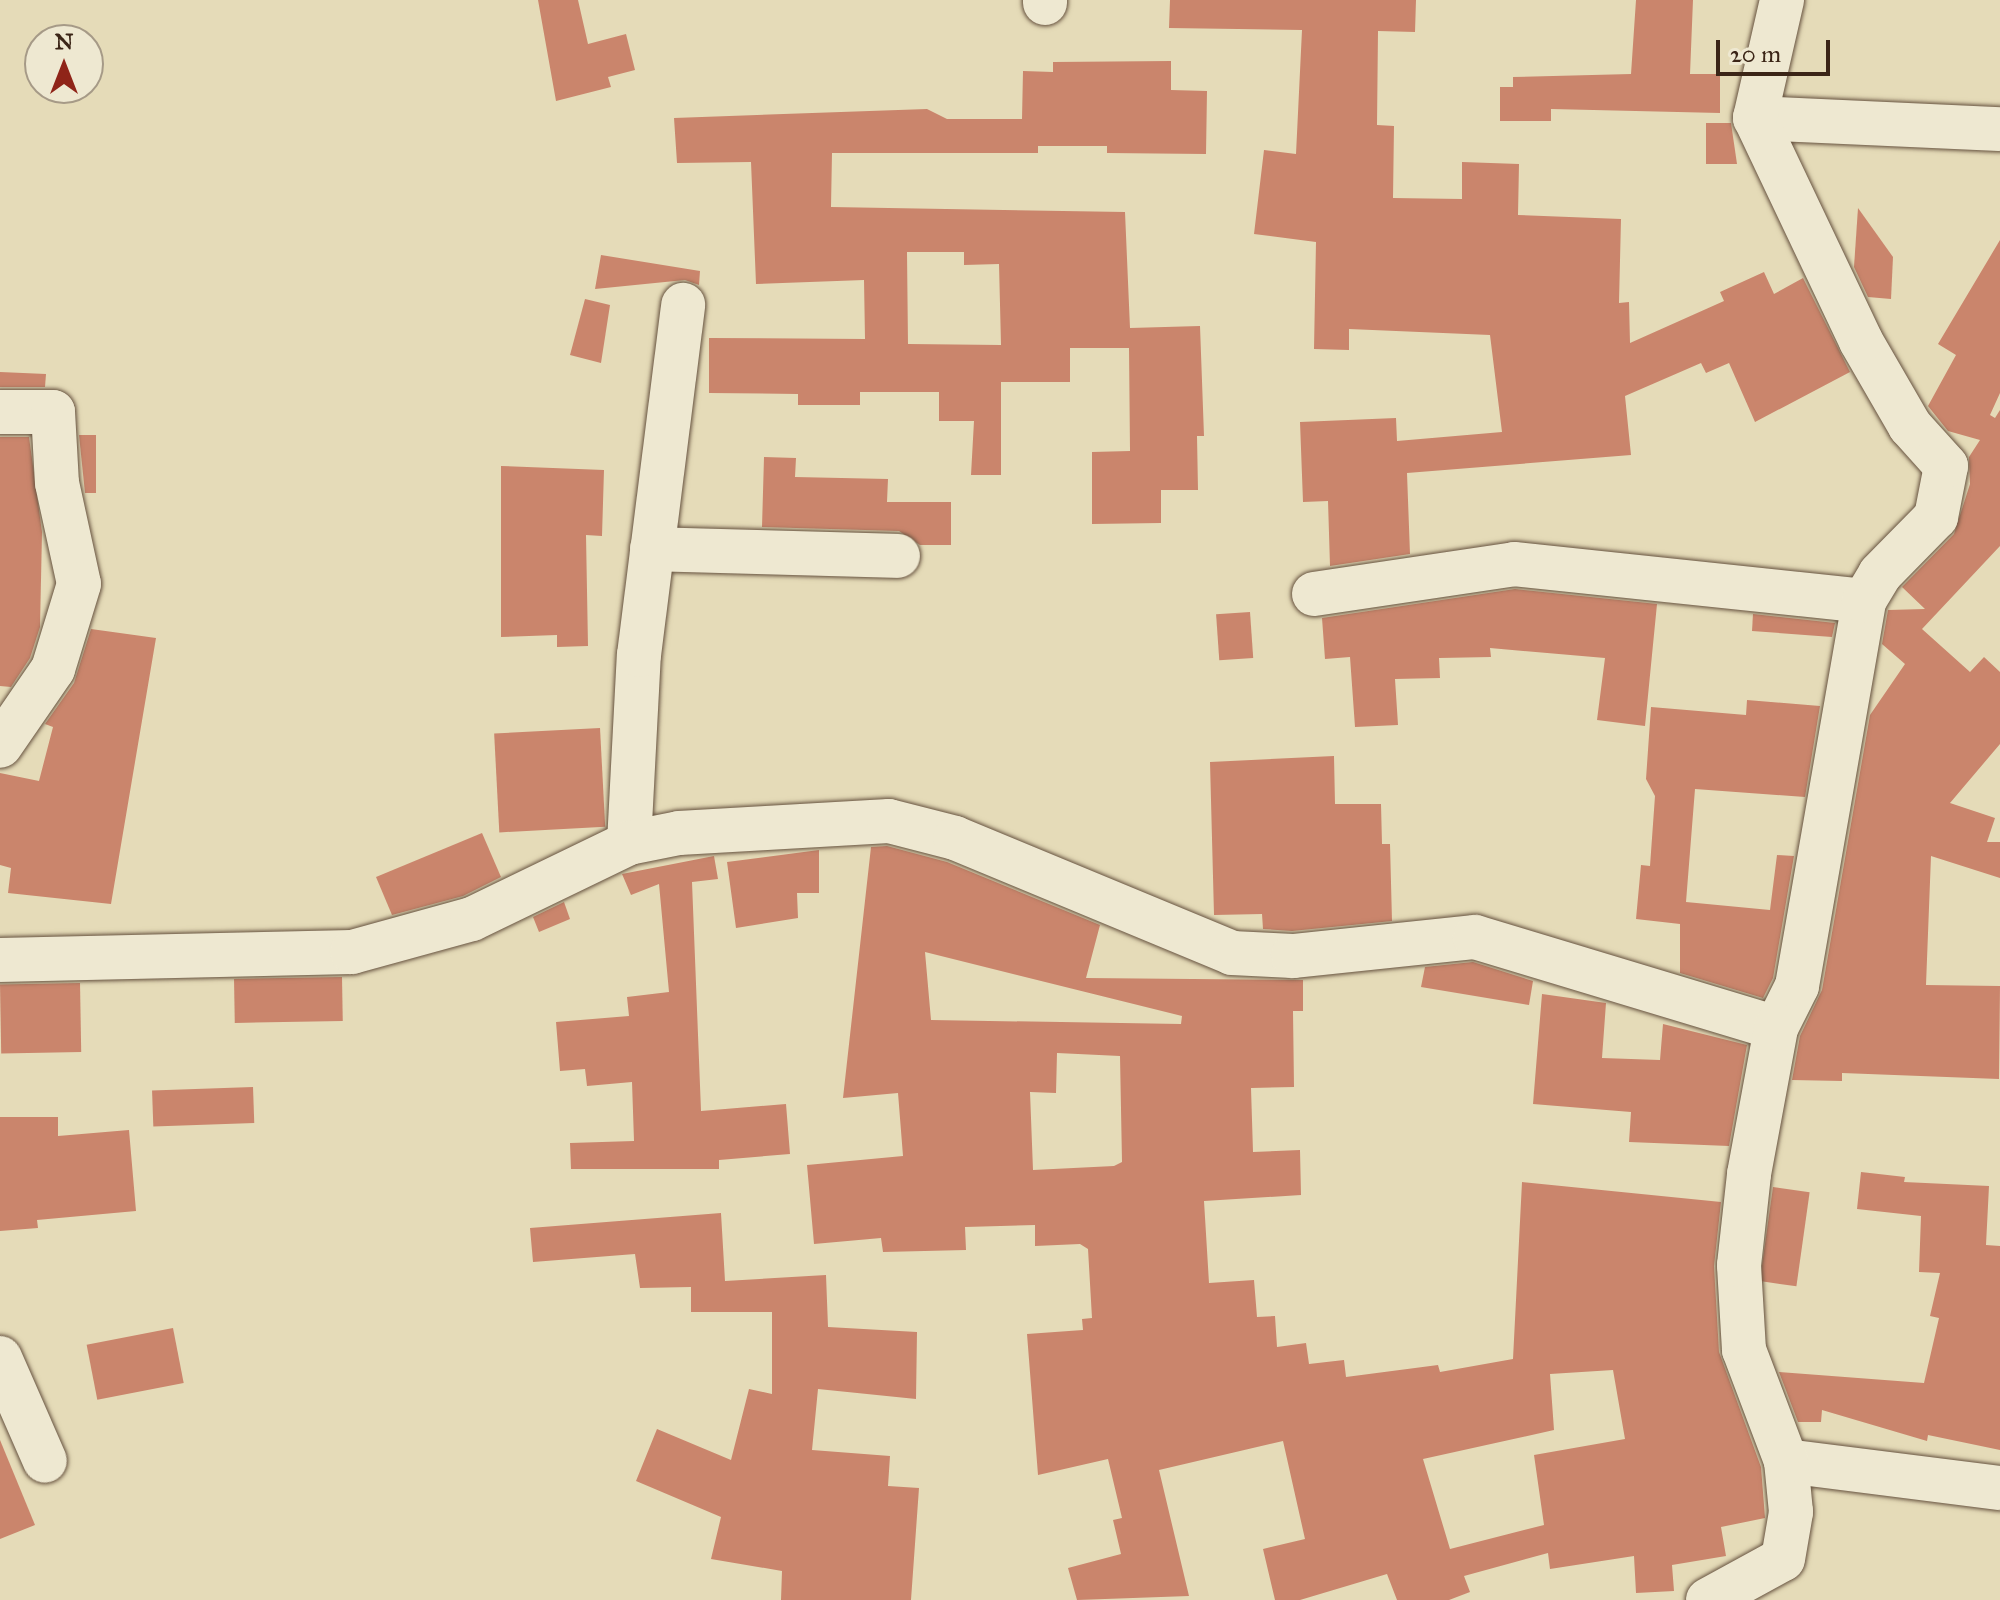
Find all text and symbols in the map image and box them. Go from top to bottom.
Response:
north arrow [24,24,104,104]
scale bar [1720,24,1834,74]
text: N [55,28,73,55]
text: 20 m [1730,39,1781,69]

